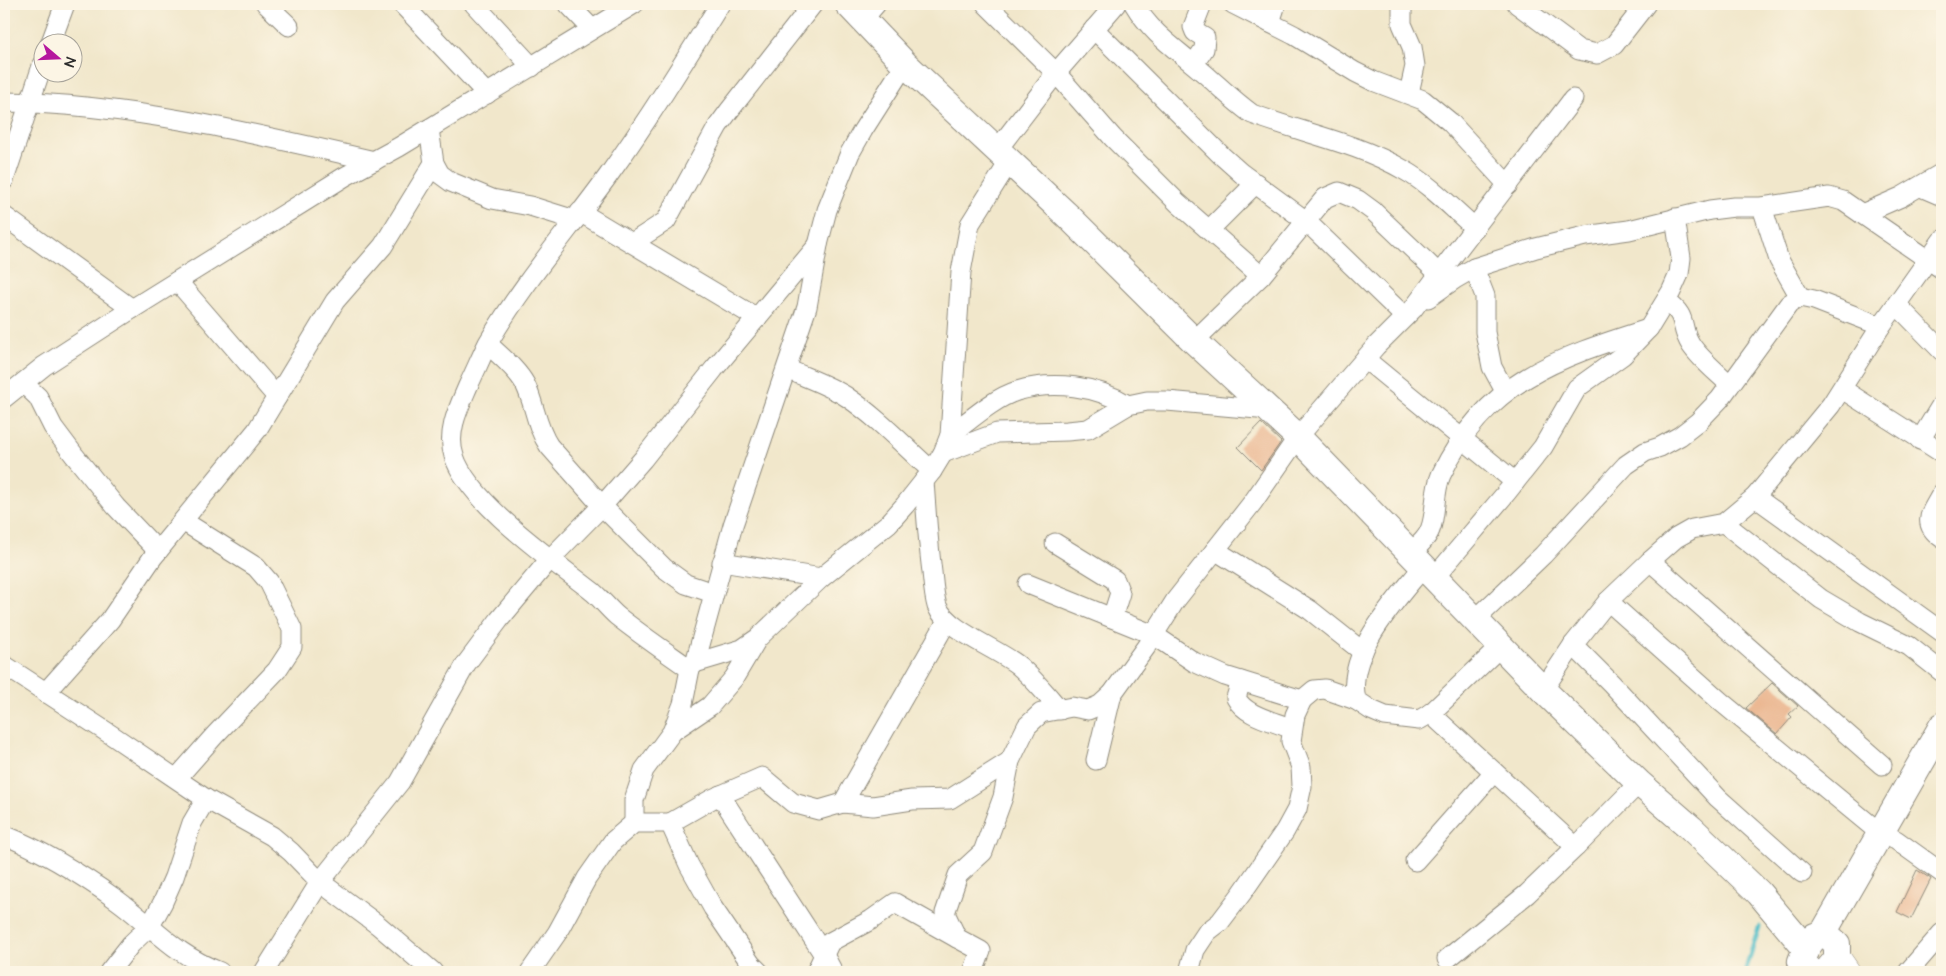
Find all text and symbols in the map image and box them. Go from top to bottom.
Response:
north arrow [32,32,82,82]
text: N [58,54,80,70]

